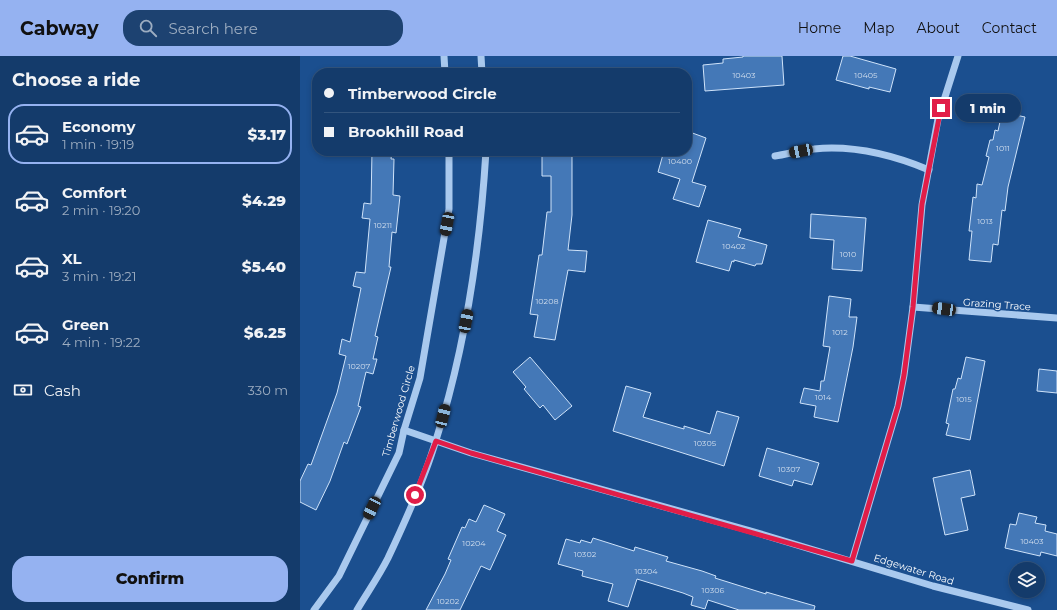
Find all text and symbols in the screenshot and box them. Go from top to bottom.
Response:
search box [123,10,403,46]
text: Cabway [20,17,99,40]
icon: search [137,17,159,39]
text: Search here [169,19,258,38]
text: Home [798,19,841,37]
text: Map [863,19,894,37]
text: About [916,19,960,37]
text: Contact [982,19,1037,37]
text: Choose a ride [12,69,140,91]
house number: 10403 [732,70,756,80]
house number: 10405 [854,70,878,80]
text: Timberwood Circle [348,84,497,103]
callout: 1 min [955,94,1021,122]
route end [932,99,950,117]
text: 1 min [970,100,1006,116]
icon: car [14,116,50,152]
text: Economy [62,117,135,136]
text: Brookhill Road [348,122,464,141]
text: $3.17 [248,125,286,144]
text: 1 min · 19:19 [62,136,134,152]
car [788,143,814,159]
house number: 1011 [996,143,1010,153]
house number: 10400 [668,156,692,166]
icon: car [14,182,50,218]
text: Comfort [62,183,127,202]
text: $4.29 [242,191,286,210]
text: 2 min · 19:20 [62,202,140,218]
car [439,211,455,237]
house number: 1013 [977,216,993,226]
house number: 10211 [374,220,392,230]
house number: 10402 [722,241,746,251]
icon: car [14,248,50,284]
text: XL [62,249,81,268]
house number: 1010 [840,249,856,259]
text: $5.40 [242,257,286,276]
text: 3 min · 19:21 [62,268,136,284]
house number: 10208 [535,296,559,306]
street label: Grazing Trace [963,296,1031,313]
car [931,301,957,317]
car [458,308,474,334]
icon: car [14,314,50,350]
text: Green [62,315,109,334]
text: $6.25 [244,323,286,342]
house number: 1012 [832,327,848,337]
text: 4 min · 19:22 [62,334,140,350]
house number: 10207 [348,361,371,371]
street label: Timberwood Circle [379,364,418,458]
icon: cash [12,379,34,401]
text: Cash [44,381,81,400]
text: 330 m [248,382,288,398]
house number: 1014 [815,392,832,402]
house number: 1015 [956,394,972,404]
car [434,403,452,429]
house number: 10305 [694,438,717,448]
house number: 10307 [778,464,801,474]
route start [406,486,424,504]
car [361,495,383,521]
house number: 10403 [1020,536,1044,546]
house number: 10204 [462,538,486,548]
house number: 10302 [574,549,597,559]
street label: Edgewater Road [872,551,956,588]
button: Confirm [12,556,288,602]
map controls [1009,562,1045,598]
button: layers [1009,562,1045,598]
house number: 10304 [634,566,658,576]
house number: 10306 [702,585,725,595]
house number: 10202 [437,596,460,606]

